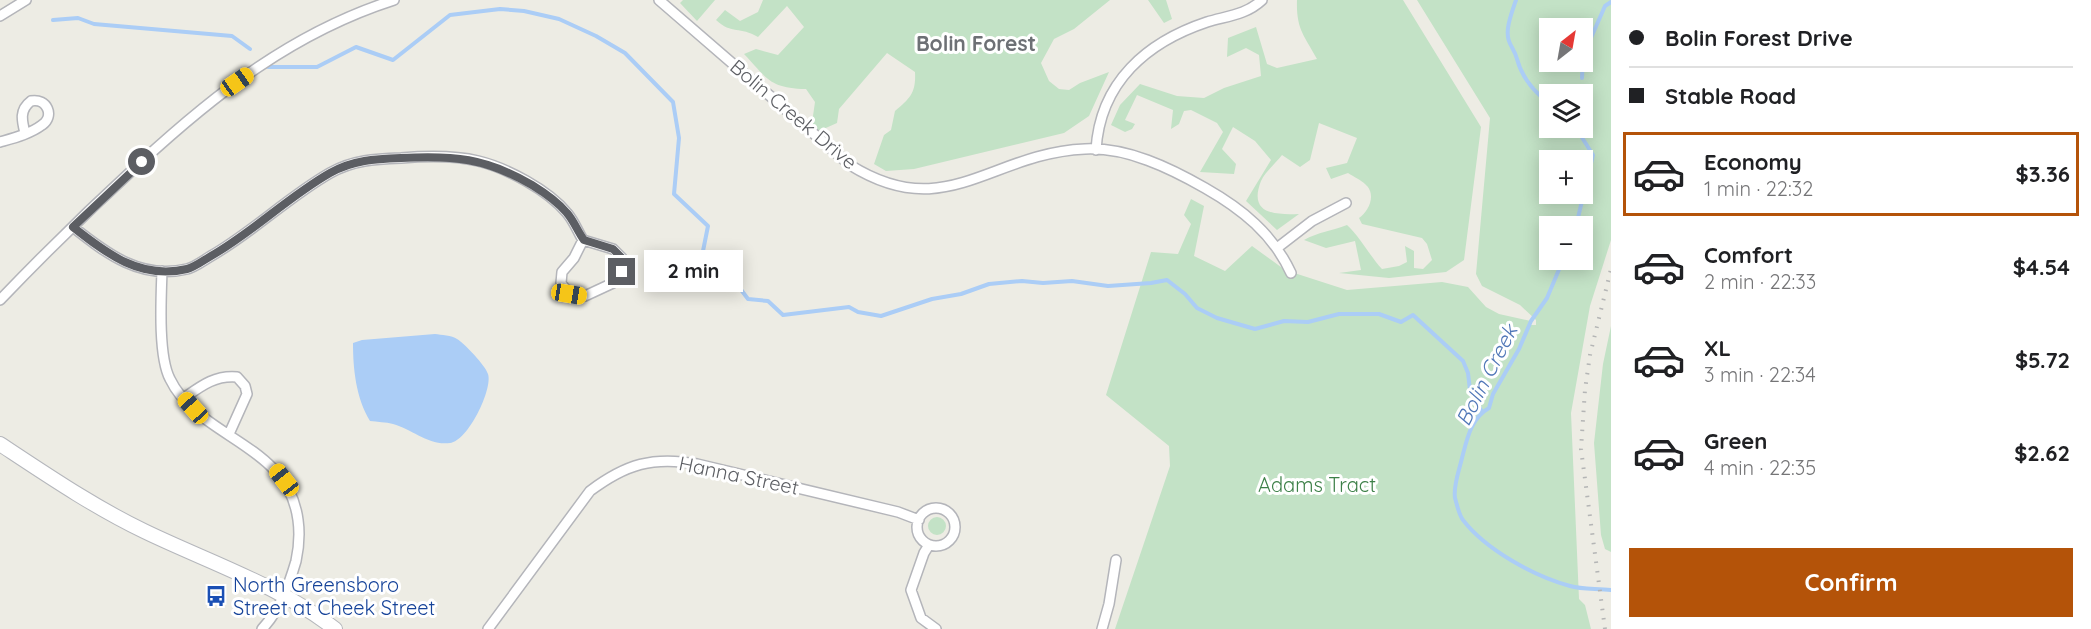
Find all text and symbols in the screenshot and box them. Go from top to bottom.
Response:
north arrow [1539,18,1593,72]
map controls [1539,18,1593,270]
text: Bolin Forest Drive [1665,24,1853,52]
district label: Bolin Forest [916,30,1036,56]
street label: Bolin Creek Drive [725,54,863,174]
car [217,64,257,100]
text: Stable Road [1665,82,1796,110]
button: layers [1539,84,1593,138]
icon: car [1632,147,1686,201]
route start [128,148,155,175]
text: Economy [1704,148,1802,176]
button: + [1539,150,1593,204]
text: $3.36 [2016,160,2070,188]
text: 1 min · 22:32 [1704,176,1813,201]
button: − [1539,216,1593,270]
icon: car [1632,240,1686,294]
text: Comfort [1704,241,1793,269]
callout: 2 min [643,251,742,293]
text: $4.54 [2013,253,2070,281]
route end [608,258,635,285]
text: 2 min [667,258,720,283]
text: 2 min · 22:33 [1704,269,1816,294]
car [550,282,588,306]
water label: Bolin Creek [1449,319,1523,430]
icon: car [1632,333,1686,387]
text: XL [1704,334,1731,362]
text: $5.72 [2015,346,2070,374]
text: 3 min · 22:34 [1704,362,1816,387]
car [174,389,212,427]
icon: car [1632,426,1686,480]
text: Green [1704,427,1767,455]
text: $2.62 [2014,439,2070,467]
street label: Hanna Street [677,450,801,500]
text: 4 min · 22:35 [1704,455,1816,480]
car [266,460,302,500]
park label: Adams Tract [1258,472,1376,497]
button: Confirm [1629,548,2073,617]
place label: North Greensboro Street at Cheek Street [233,572,436,620]
bus stop icon: North Greensboro Street at Cheek Street [204,584,228,608]

